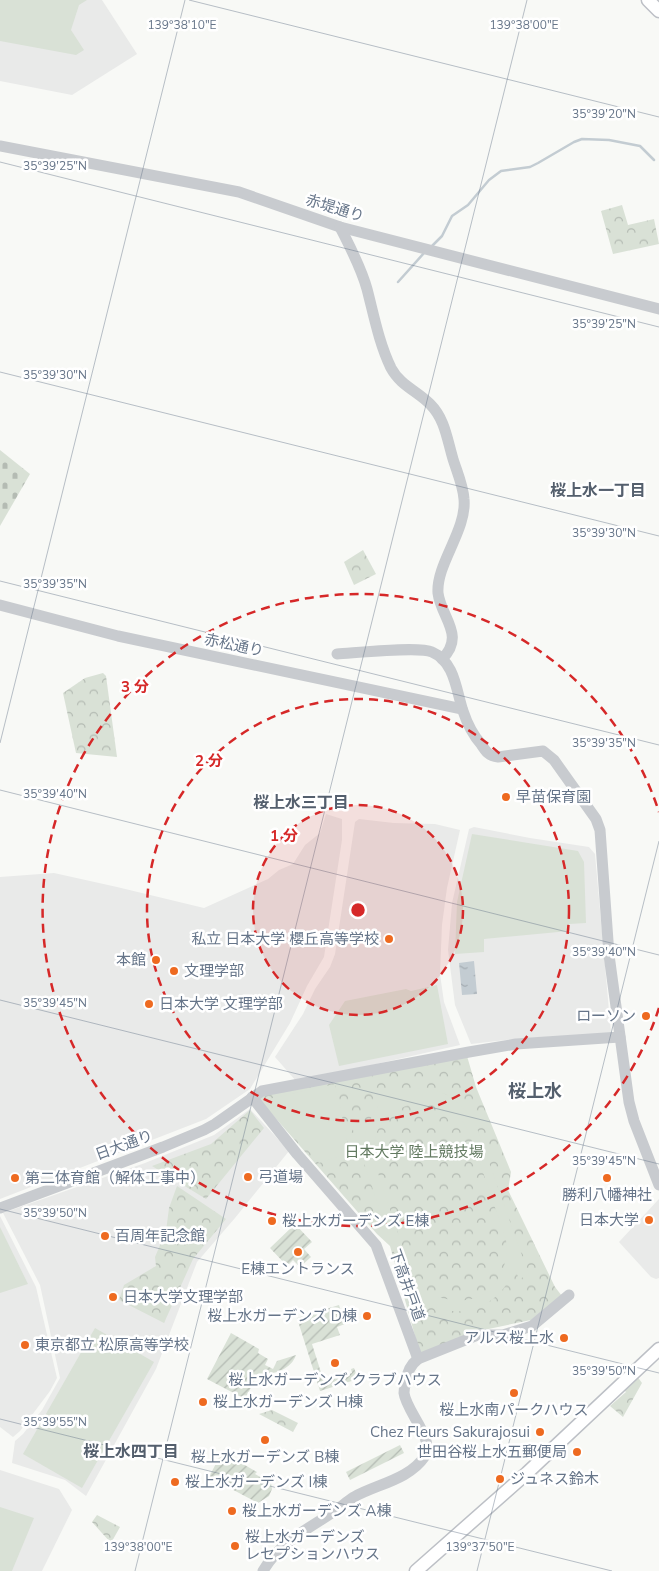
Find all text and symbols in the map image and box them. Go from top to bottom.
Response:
text: 139°38'10"E [147,17,217,33]
text: 139°38'00"E [489,17,559,33]
text: 35°39'20"N [572,106,636,122]
text: 35°39'25"N [23,158,87,174]
street label: 赤堤通り [303,190,367,226]
text: 35°39'25"N [572,316,636,332]
text: 35°39'30"N [23,367,87,383]
district label: 桜上水一丁目 [550,480,646,502]
text: 35°39'30"N [572,525,636,541]
text: 35°39'35"N [23,576,87,592]
street label: 赤松通り [203,629,265,661]
text: 3 分 [121,677,149,697]
text: 35°39'35"N [572,735,636,751]
text: 2 分 [195,751,223,771]
text: 35°39'40"N [23,786,87,802]
place label: 早苗保育園 [516,787,591,807]
marker: 早苗保育園 [500,791,512,803]
district label: 桜上水三丁目 [253,792,349,814]
text: 1 分 [270,826,298,846]
centre of rings [349,901,367,919]
place label: 私立 日本大学 櫻丘高等学校 [191,929,379,949]
marker: 私立 日本大学 櫻丘高等学校 [383,933,395,945]
text: 35°39'40"N [572,944,636,960]
place label: 本館 [116,950,146,970]
marker: 本館 [150,954,162,966]
place label: 文理学部 [184,961,244,981]
marker: 文理学部 [168,965,180,977]
place label: 日本大学 文理学部 [159,994,283,1014]
text: 35°39'45"N [23,995,87,1011]
marker: 日本大学 文理学部 [143,998,155,1010]
place label: ローソン [576,1006,636,1026]
marker: ローソン [640,1010,652,1022]
district label: 桜上水 [508,1079,562,1103]
street label: 日大通り [92,1125,156,1165]
park label: 日本大学 陸上競技場 [345,1142,483,1162]
text: 35°39'45"N [572,1153,636,1169]
place label: 弓道場 [258,1167,303,1187]
place label: 第二体育館（解体工事中） [25,1168,205,1188]
marker: 弓道場 [242,1171,254,1183]
marker: 第二体育館（解体工事中） [9,1172,21,1184]
marker: 勝利八幡神社 [601,1172,613,1184]
place label: 勝利八幡神社 [562,1185,652,1205]
text: 35°39'50"N [23,1205,87,1221]
place label: 日本大学 [579,1210,639,1230]
place label: 桜上水ガーデンズ E棟 [282,1211,429,1231]
marker: 日本大学 [643,1214,655,1226]
marker: 桜上水ガーデンズ E棟 [266,1215,278,1227]
place label: 百周年記念館 [115,1226,205,1246]
marker: 百周年記念館 [99,1230,111,1242]
marker: E棟エントランス [292,1246,304,1258]
street label: 下高井戸道 [385,1246,429,1324]
place label: E棟エントランス [241,1259,355,1279]
place label: 日本大学文理学部 [123,1287,243,1307]
marker: 日本大学文理学部 [107,1291,119,1303]
place label: 桜上水ガーデンズ D棟 [207,1306,357,1326]
marker: 桜上水ガーデンズ D棟 [361,1310,373,1322]
place label: アルス桜上水 [464,1328,554,1348]
marker: アルス桜上水 [558,1332,570,1344]
place label: 東京都立 松原高等学校 [35,1335,189,1355]
marker: 東京都立 松原高等学校 [19,1339,31,1351]
marker: 桜上水ガーデンズ クラブハウス [329,1357,341,1369]
text: 35°39'50"N [572,1363,636,1379]
place label: 桜上水ガーデンズ クラブハウス [228,1370,442,1390]
marker: 桜上水南パークハウス [508,1387,520,1399]
place label: 桜上水ガーデンズ H棟 [213,1392,363,1412]
marker: 桜上水ガーデンズ H棟 [197,1396,209,1408]
place label: 桜上水南パークハウス [439,1400,589,1420]
text: 35°39'55"N [23,1414,87,1430]
place label: Chez Fleurs Sakurajosui [370,1422,530,1442]
marker: Chez Fleurs Sakurajosui [534,1426,546,1438]
marker: 桜上水ガーデンズ B棟 [259,1434,271,1446]
district label: 桜上水四丁目 [83,1441,179,1463]
place label: 世田谷桜上水五郵便局 [417,1442,567,1462]
marker: 世田谷桜上水五郵便局 [571,1446,583,1458]
place label: 桜上水ガーデンズ B棟 [191,1447,339,1467]
place label: ジュネス鈴木 [510,1469,599,1489]
place label: 桜上水ガーデンズ I棟 [185,1472,327,1492]
marker: ジュネス鈴木 [494,1473,506,1485]
marker: 桜上水ガーデンズ I棟 [169,1476,181,1488]
place label: 桜上水ガーデンズ A棟 [242,1501,392,1521]
marker: 桜上水ガーデンズ A棟 [226,1505,238,1517]
place label: 桜上水ガーデンズ レセプションハウス [245,1527,380,1564]
text: 139°38'00"E [103,1539,173,1555]
text: 139°37'50"E [445,1539,515,1555]
marker: 桜上水ガーデンズ レセプションハウス [229,1540,241,1552]

